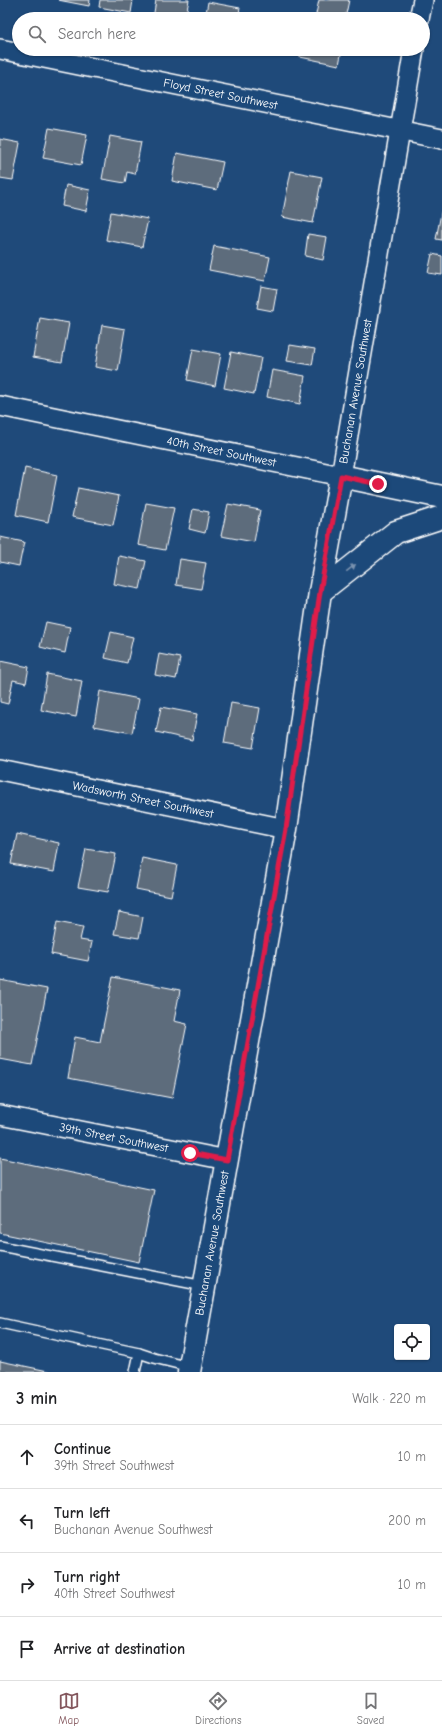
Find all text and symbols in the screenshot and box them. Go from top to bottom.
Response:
search box [12,12,430,56]
icon: search [26,23,48,45]
text: Search here [58,25,136,43]
street label: Floyd Street Southwest [162,75,279,112]
street label: Buchanan Avenue Southwest [336,317,375,465]
street label: 40th Street Southwest [165,433,278,470]
route end [369,475,387,493]
one-way arrow [346,563,357,572]
street label: Wadsworth Street Southwest [71,778,215,821]
street label: 39th Street Southwest [58,1120,170,1155]
route start [181,1144,199,1162]
street label: Buchanan Avenue Southwest [192,1169,232,1316]
map controls [394,1324,430,1360]
button: locate [394,1324,430,1360]
text: 3 min [16,1389,57,1408]
text: Walk · 220 m [352,1391,426,1406]
text: Continue [54,1440,111,1458]
icon: ahead [16,1446,38,1468]
text: 10 m [398,1449,426,1464]
text: 39th Street Southwest [54,1458,174,1473]
text: Turn left [54,1504,110,1522]
icon: left [16,1510,38,1532]
text: 200 m [388,1513,426,1528]
text: Buchanan Avenue Southwest [54,1522,213,1537]
text: Turn right [54,1568,120,1586]
icon: right [16,1574,38,1596]
text: 10 m [398,1577,426,1592]
text: 40th Street Southwest [54,1586,175,1601]
icon: arrive [16,1638,38,1660]
text: Arrive at destination [54,1640,185,1658]
tab: Map [58,1690,80,1727]
tab: Directions [195,1690,242,1727]
tab: Saved [357,1690,384,1727]

